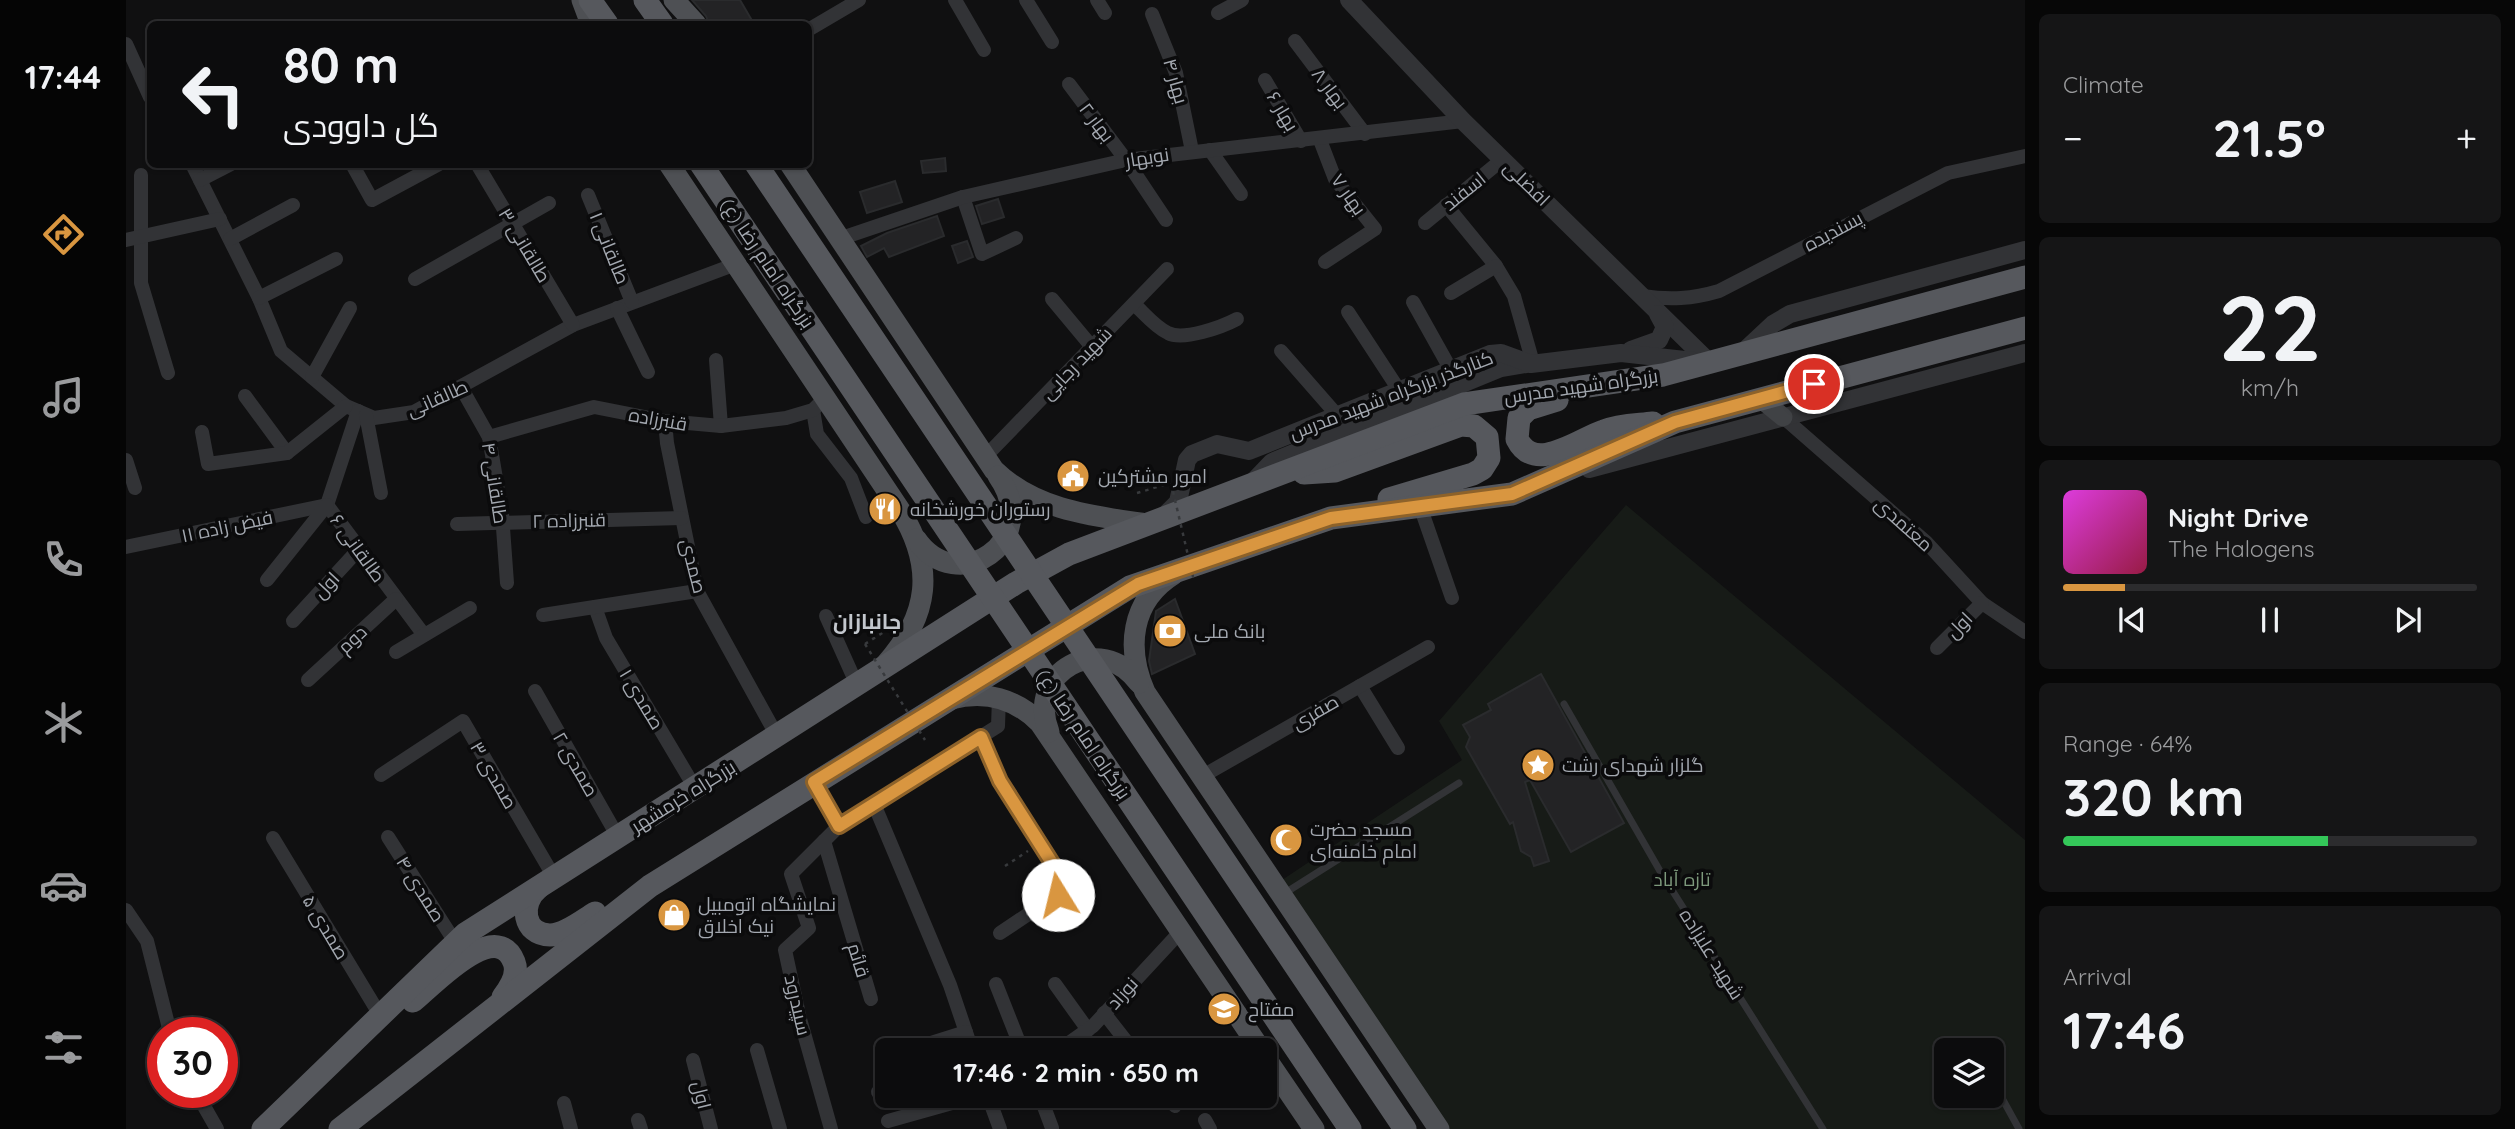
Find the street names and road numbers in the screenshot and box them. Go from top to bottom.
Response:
street label: بهار ۴ [1158,56,1194,106]
street label: بهار ۸ [1307,63,1353,113]
street label: بهار ۶ [1262,87,1304,135]
street label: بهار ۲ [1074,97,1120,147]
street label: نوبهار [1122,142,1171,172]
street label: افضلی [1499,155,1555,211]
street label: اسفند [1438,166,1490,216]
street label: بهار ۷ [1326,169,1372,219]
street label: بزرگراه امام رضا (ع) [714,193,820,334]
street label: طالقانی ۳ [493,203,557,287]
street label: پسندیده [1799,205,1867,257]
street label: طالقانی ۱ [585,208,635,288]
street label: شهید رجایی [1035,321,1117,405]
street label: کنارگذر بزرگراه شهید مدرس [1286,345,1496,445]
street label: بزرگراه شهید مدرس [1502,363,1660,409]
street label: طالقانی [403,374,471,422]
street label: قنبرزاده [627,402,689,436]
street label: طالقانی ۴ [477,440,513,526]
street label: معتمدی [1870,492,1938,556]
street label: فیض زاده ۱۱ [179,505,275,547]
street label: قنبرزاده ۲ [532,507,606,533]
street label: طالقانی ۶ [325,509,391,587]
street label: صمدی [676,536,712,596]
street label: اول [308,567,344,603]
street label: اول [1941,607,1977,643]
street label: دوم [332,620,373,660]
street label: صمدی ۱ [615,664,669,734]
street label: بزرگراه امام رضا (ع) [1030,664,1136,805]
street label: صفری [1287,689,1343,735]
street label: صمدی ۲ [548,727,604,801]
street label: صمدی ۳ [465,737,523,813]
street label: بزرگراه خرمشهر [625,754,740,838]
street label: صمدی ۴ [391,852,451,926]
street label: صمدی ۵ [297,890,355,964]
street label: شهید علیزاده [1675,904,1749,1004]
street label: قائم [841,940,876,981]
street label: سپیدرود [779,972,817,1038]
street label: نوزاد [1101,972,1143,1014]
street label: اول [687,1078,717,1112]

